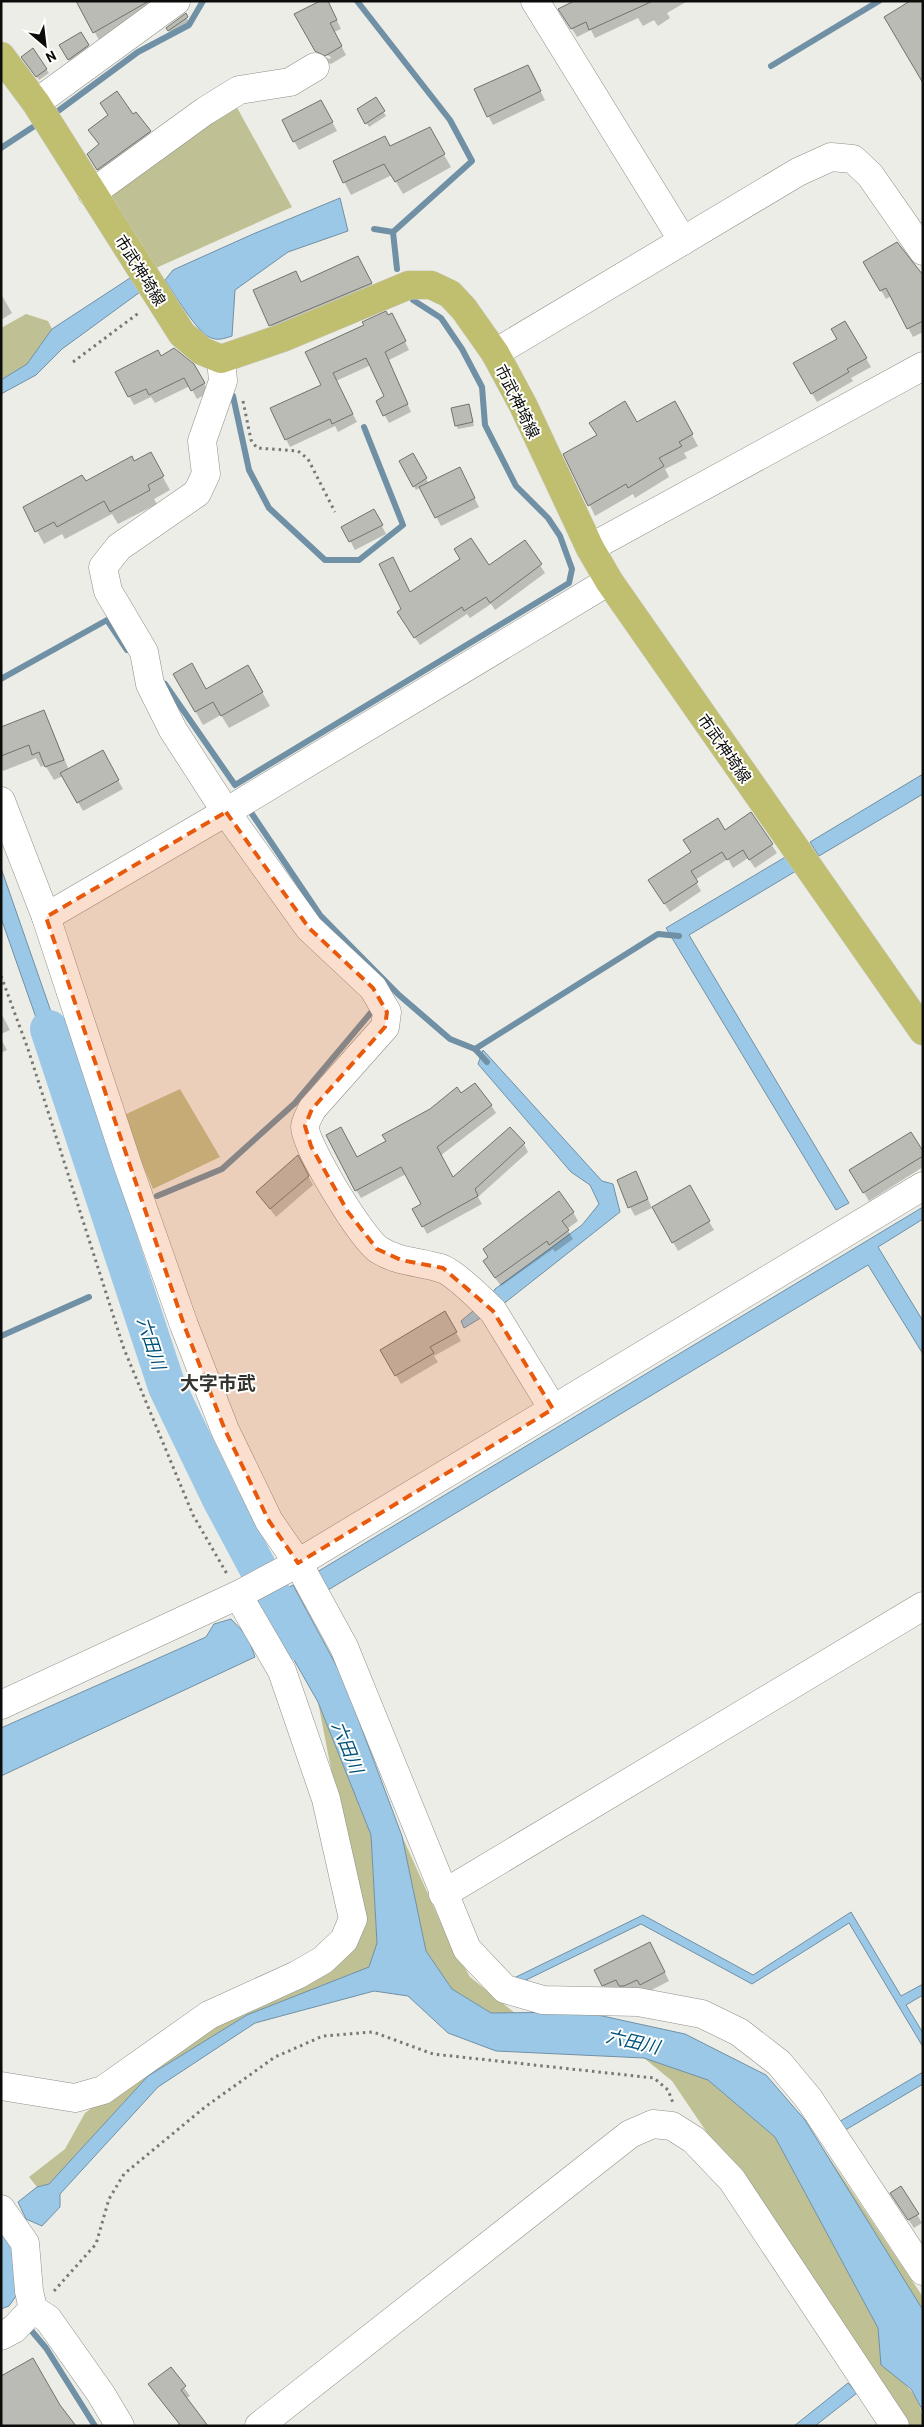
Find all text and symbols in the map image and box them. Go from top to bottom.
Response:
north arrow [20,20,70,70]
text: N [43,47,59,67]
street label: 市武神埼線 [112,231,170,309]
street label: 市武神埼線 [492,361,544,441]
street label: 市武神埼線 [694,710,756,786]
water label: 六田川 [133,1314,171,1374]
district label: 大字市武 [180,1371,256,1394]
water label: 六田川 [328,1718,369,1778]
water label: 六田川 [604,2024,664,2058]

